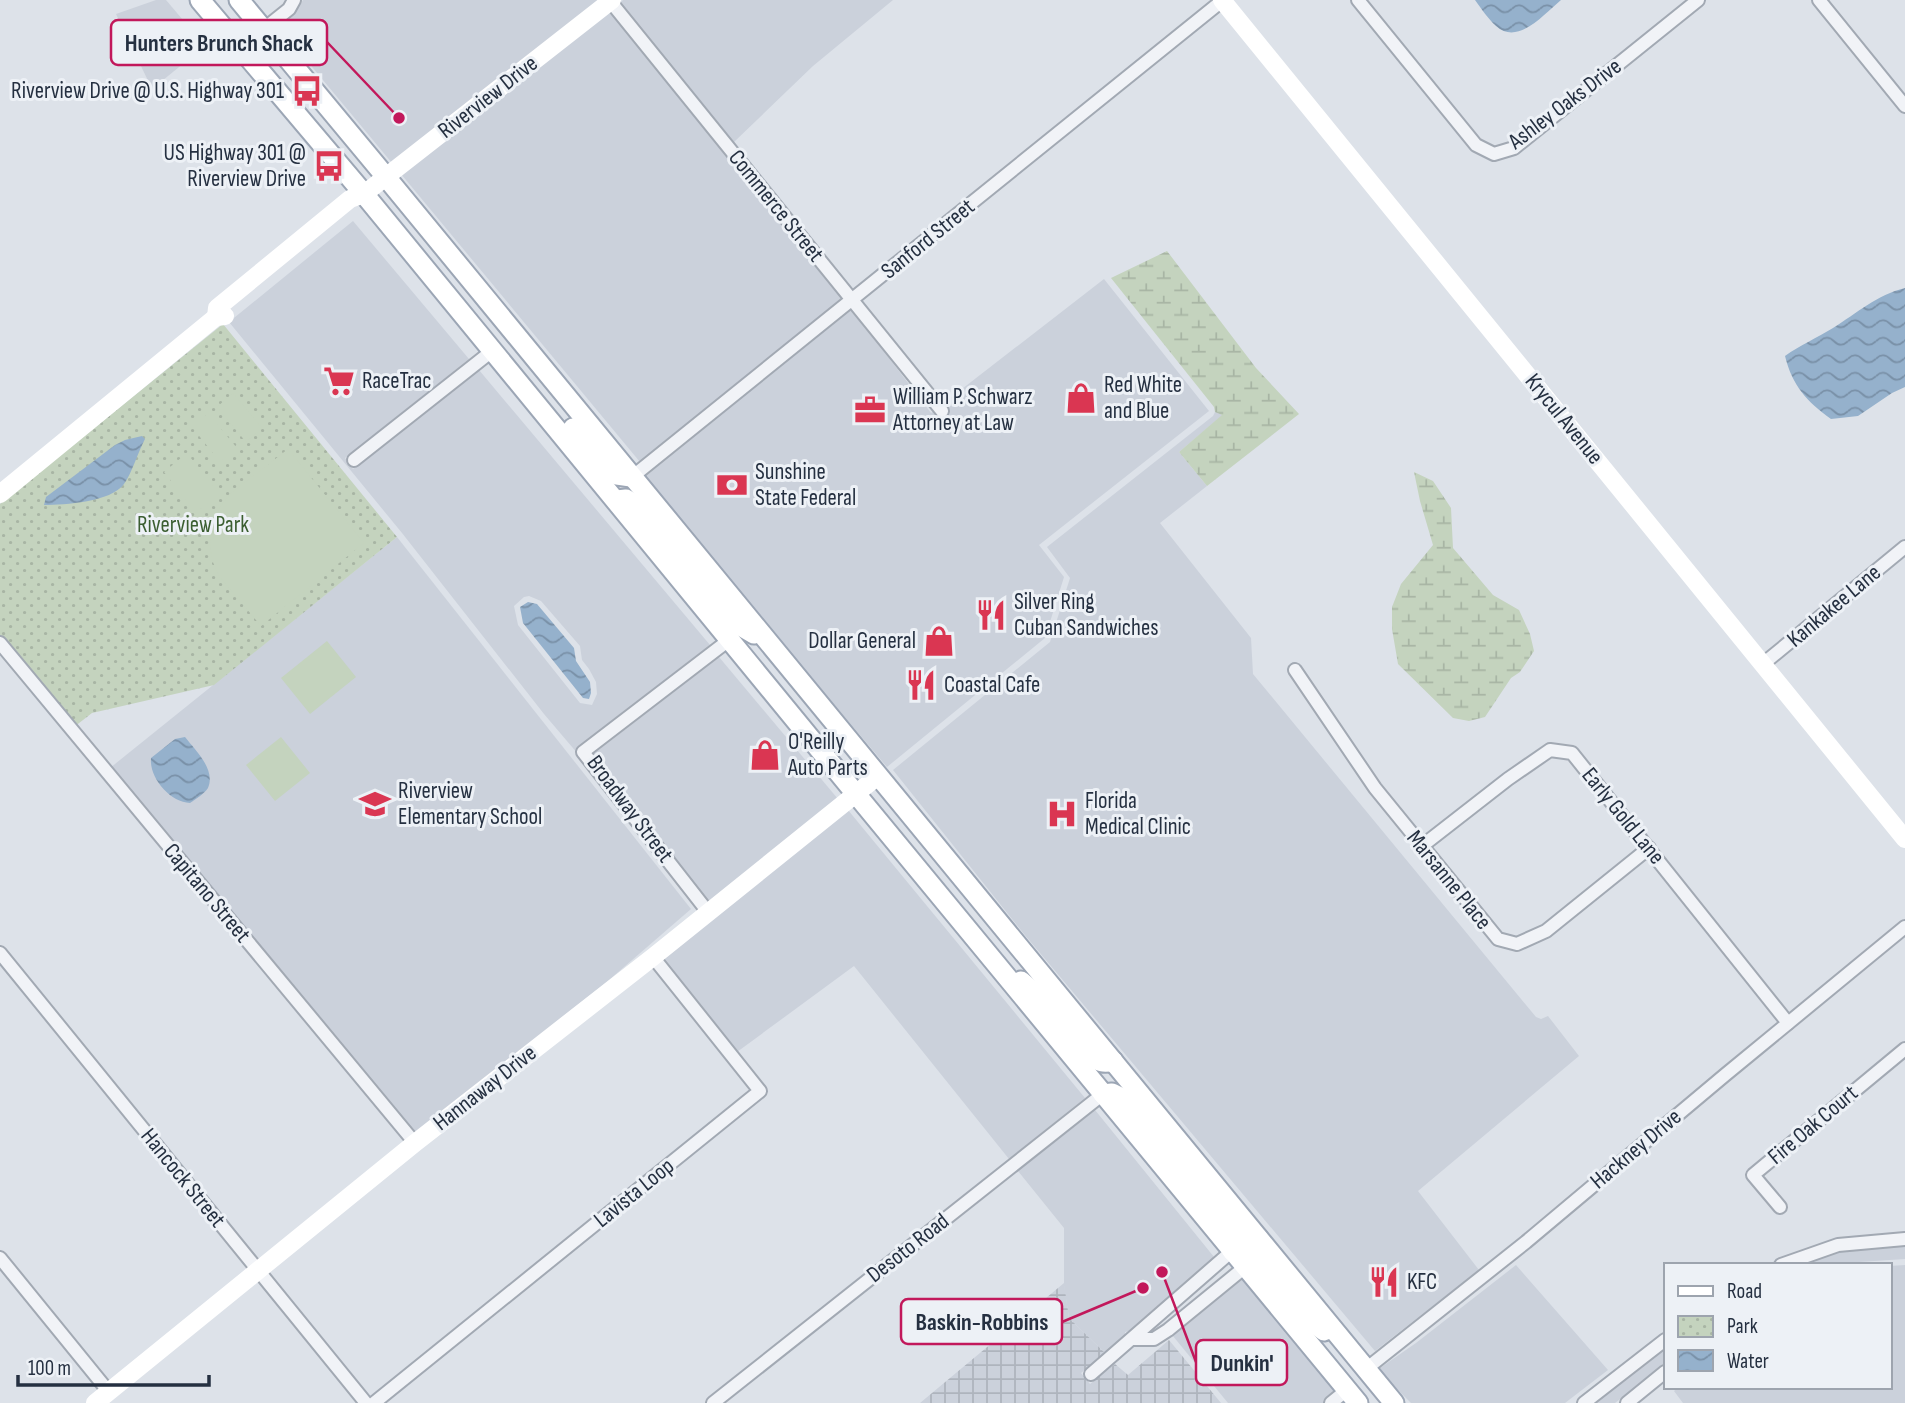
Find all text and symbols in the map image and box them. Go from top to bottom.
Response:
callout: Hunters Brunch Shack [111,20,327,65]
text: Hunters Brunch Shack [125,29,313,58]
street label: Riverview Drive [433,49,543,145]
street label: Ashley Oaks Drive [1502,52,1627,156]
bus stop icon: Riverview Drive @ U.S. Highway 301 [290,74,324,108]
place label: Riverview Drive @ U.S. Highway 301 [11,77,284,105]
place label: US Highway 301 @ Riverview Drive [164,139,306,193]
street label: Commerce Street [722,144,830,268]
bus stop icon: US Highway 301 @ Riverview Drive [312,149,346,183]
street label: Sanford Street [876,193,980,285]
supermarket icon: RaceTrac [322,364,356,398]
place label: RaceTrac [362,367,431,395]
street label: Krycul Avenue [1519,368,1609,470]
place label: Red White and Blue [1104,371,1182,425]
shop icon: Red White and Blue [1064,381,1098,415]
place label: William P. Schwarz Attorney at Law [892,383,1033,437]
office icon: William P. Schwarz Attorney at Law [853,393,887,427]
place label: Sunshine State Federal [755,458,856,512]
bank icon: Sunshine State Federal [715,468,749,502]
park label: Riverview Park [137,511,249,539]
street label: Kankakee Lane [1781,559,1887,653]
place label: Silver Ring Cuban Sandwiches [1014,588,1158,642]
restaurant icon: Silver Ring Cuban Sandwiches [974,598,1008,632]
shop icon: Dollar General [922,624,956,658]
place label: Dollar General [808,627,916,655]
restaurant icon: Coastal Cafe [904,668,938,702]
place label: Coastal Cafe [944,671,1040,699]
place label: O'Reilly Auto Parts [787,728,868,782]
shop icon: O'Reilly Auto Parts [748,738,782,772]
street label: Broadway Street [581,750,679,868]
street label: Early Gold Lane [1575,762,1671,870]
place label: Riverview Elementary School [398,777,542,831]
school or university icon: Riverview Elementary School [358,787,392,821]
place label: Florida Medical Clinic [1085,787,1191,841]
hospital icon: Florida Medical Clinic [1045,797,1079,831]
street label: Marsanne Place [1400,825,1498,935]
street label: Capitano Street [157,838,257,948]
street label: Hannaway Drive [428,1039,542,1137]
street label: Fire Oak Court [1762,1079,1864,1171]
street label: Hackney Drive [1585,1103,1687,1195]
street label: Hancock Street [135,1123,231,1233]
street label: Lavista Loop [588,1152,680,1234]
street label: Desoto Road [861,1207,955,1289]
legend [1664,1263,1891,1389]
restaurant icon: KFC [1367,1265,1401,1299]
place label: KFC [1407,1268,1437,1296]
text: Road [1727,1279,1762,1304]
callout: Baskin-Robbins [901,1299,1062,1344]
text: Baskin-Robbins [915,1308,1049,1337]
text: Park [1727,1314,1758,1339]
callout: Dunkin' [1196,1340,1287,1385]
scale bar [18,1344,208,1388]
text: Dunkin' [1211,1349,1273,1378]
text: Water [1727,1349,1769,1374]
text: 100 m [28,1356,71,1381]

